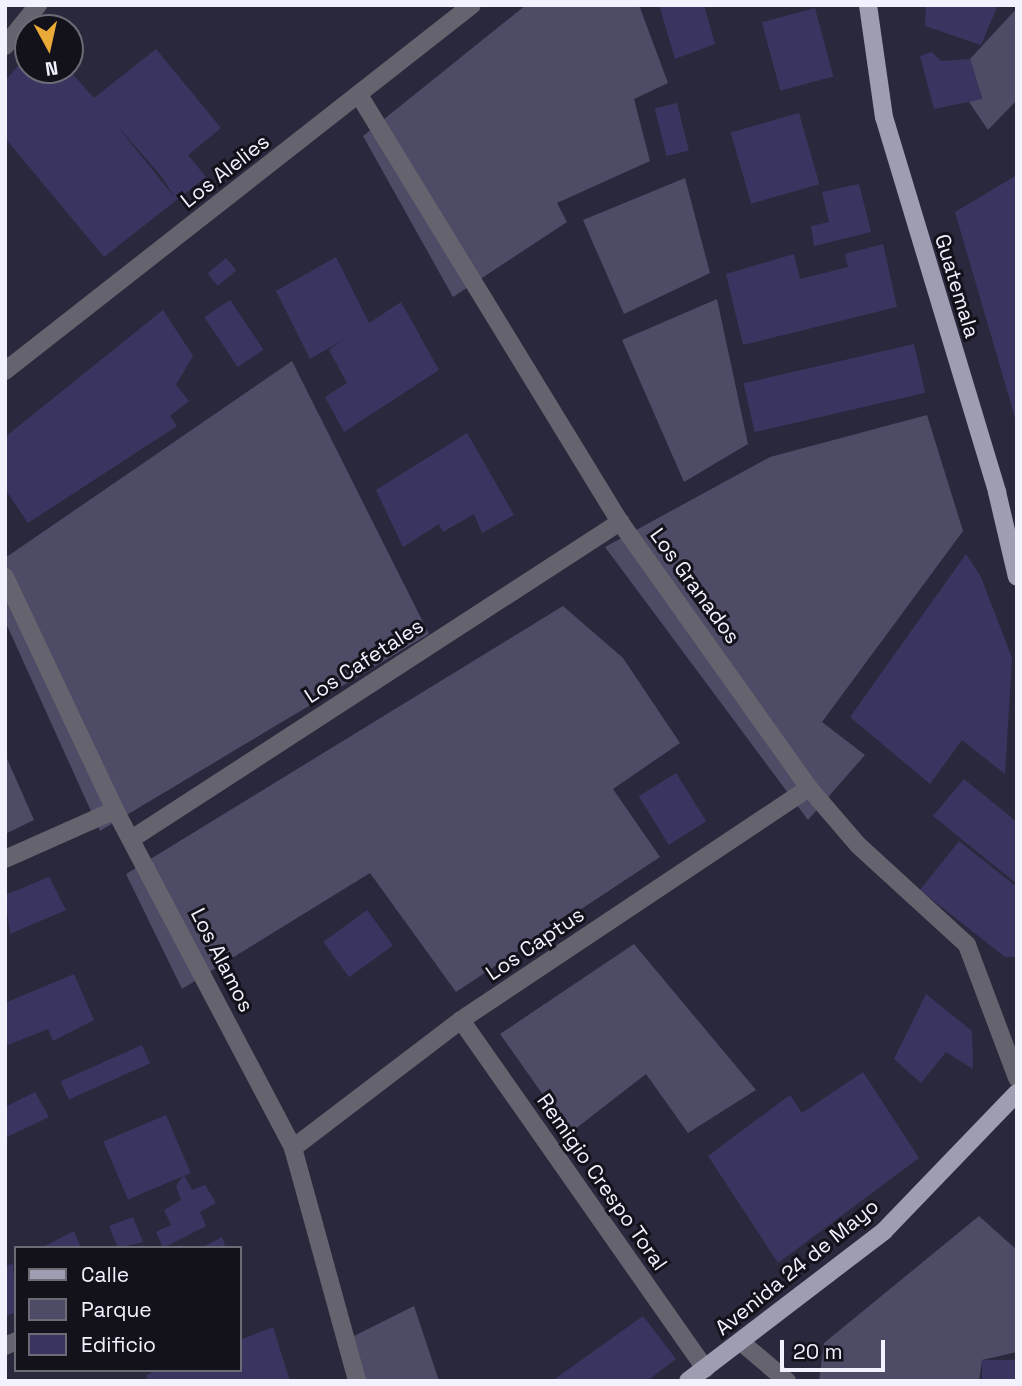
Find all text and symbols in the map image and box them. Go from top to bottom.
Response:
north arrow [14,14,84,84]
text: N [44,55,60,82]
street label: Los Alelies [176,129,274,213]
street label: Guatemala [929,231,985,341]
street label: Los Granados [645,523,745,649]
street label: Los Cafetales [300,613,428,709]
street label: Los Captus [481,902,589,986]
street label: Los Alamos [185,904,259,1016]
street label: Remigio Crespo Toral [531,1089,673,1275]
street label: Avenida 24 de Mayo [710,1193,884,1341]
legend [14,1246,242,1372]
text: Calle [81,1261,129,1288]
text: Parque [81,1296,152,1323]
scale bar [784,1326,889,1370]
text: Edificio [81,1331,156,1358]
text: 20 m [793,1338,843,1365]

